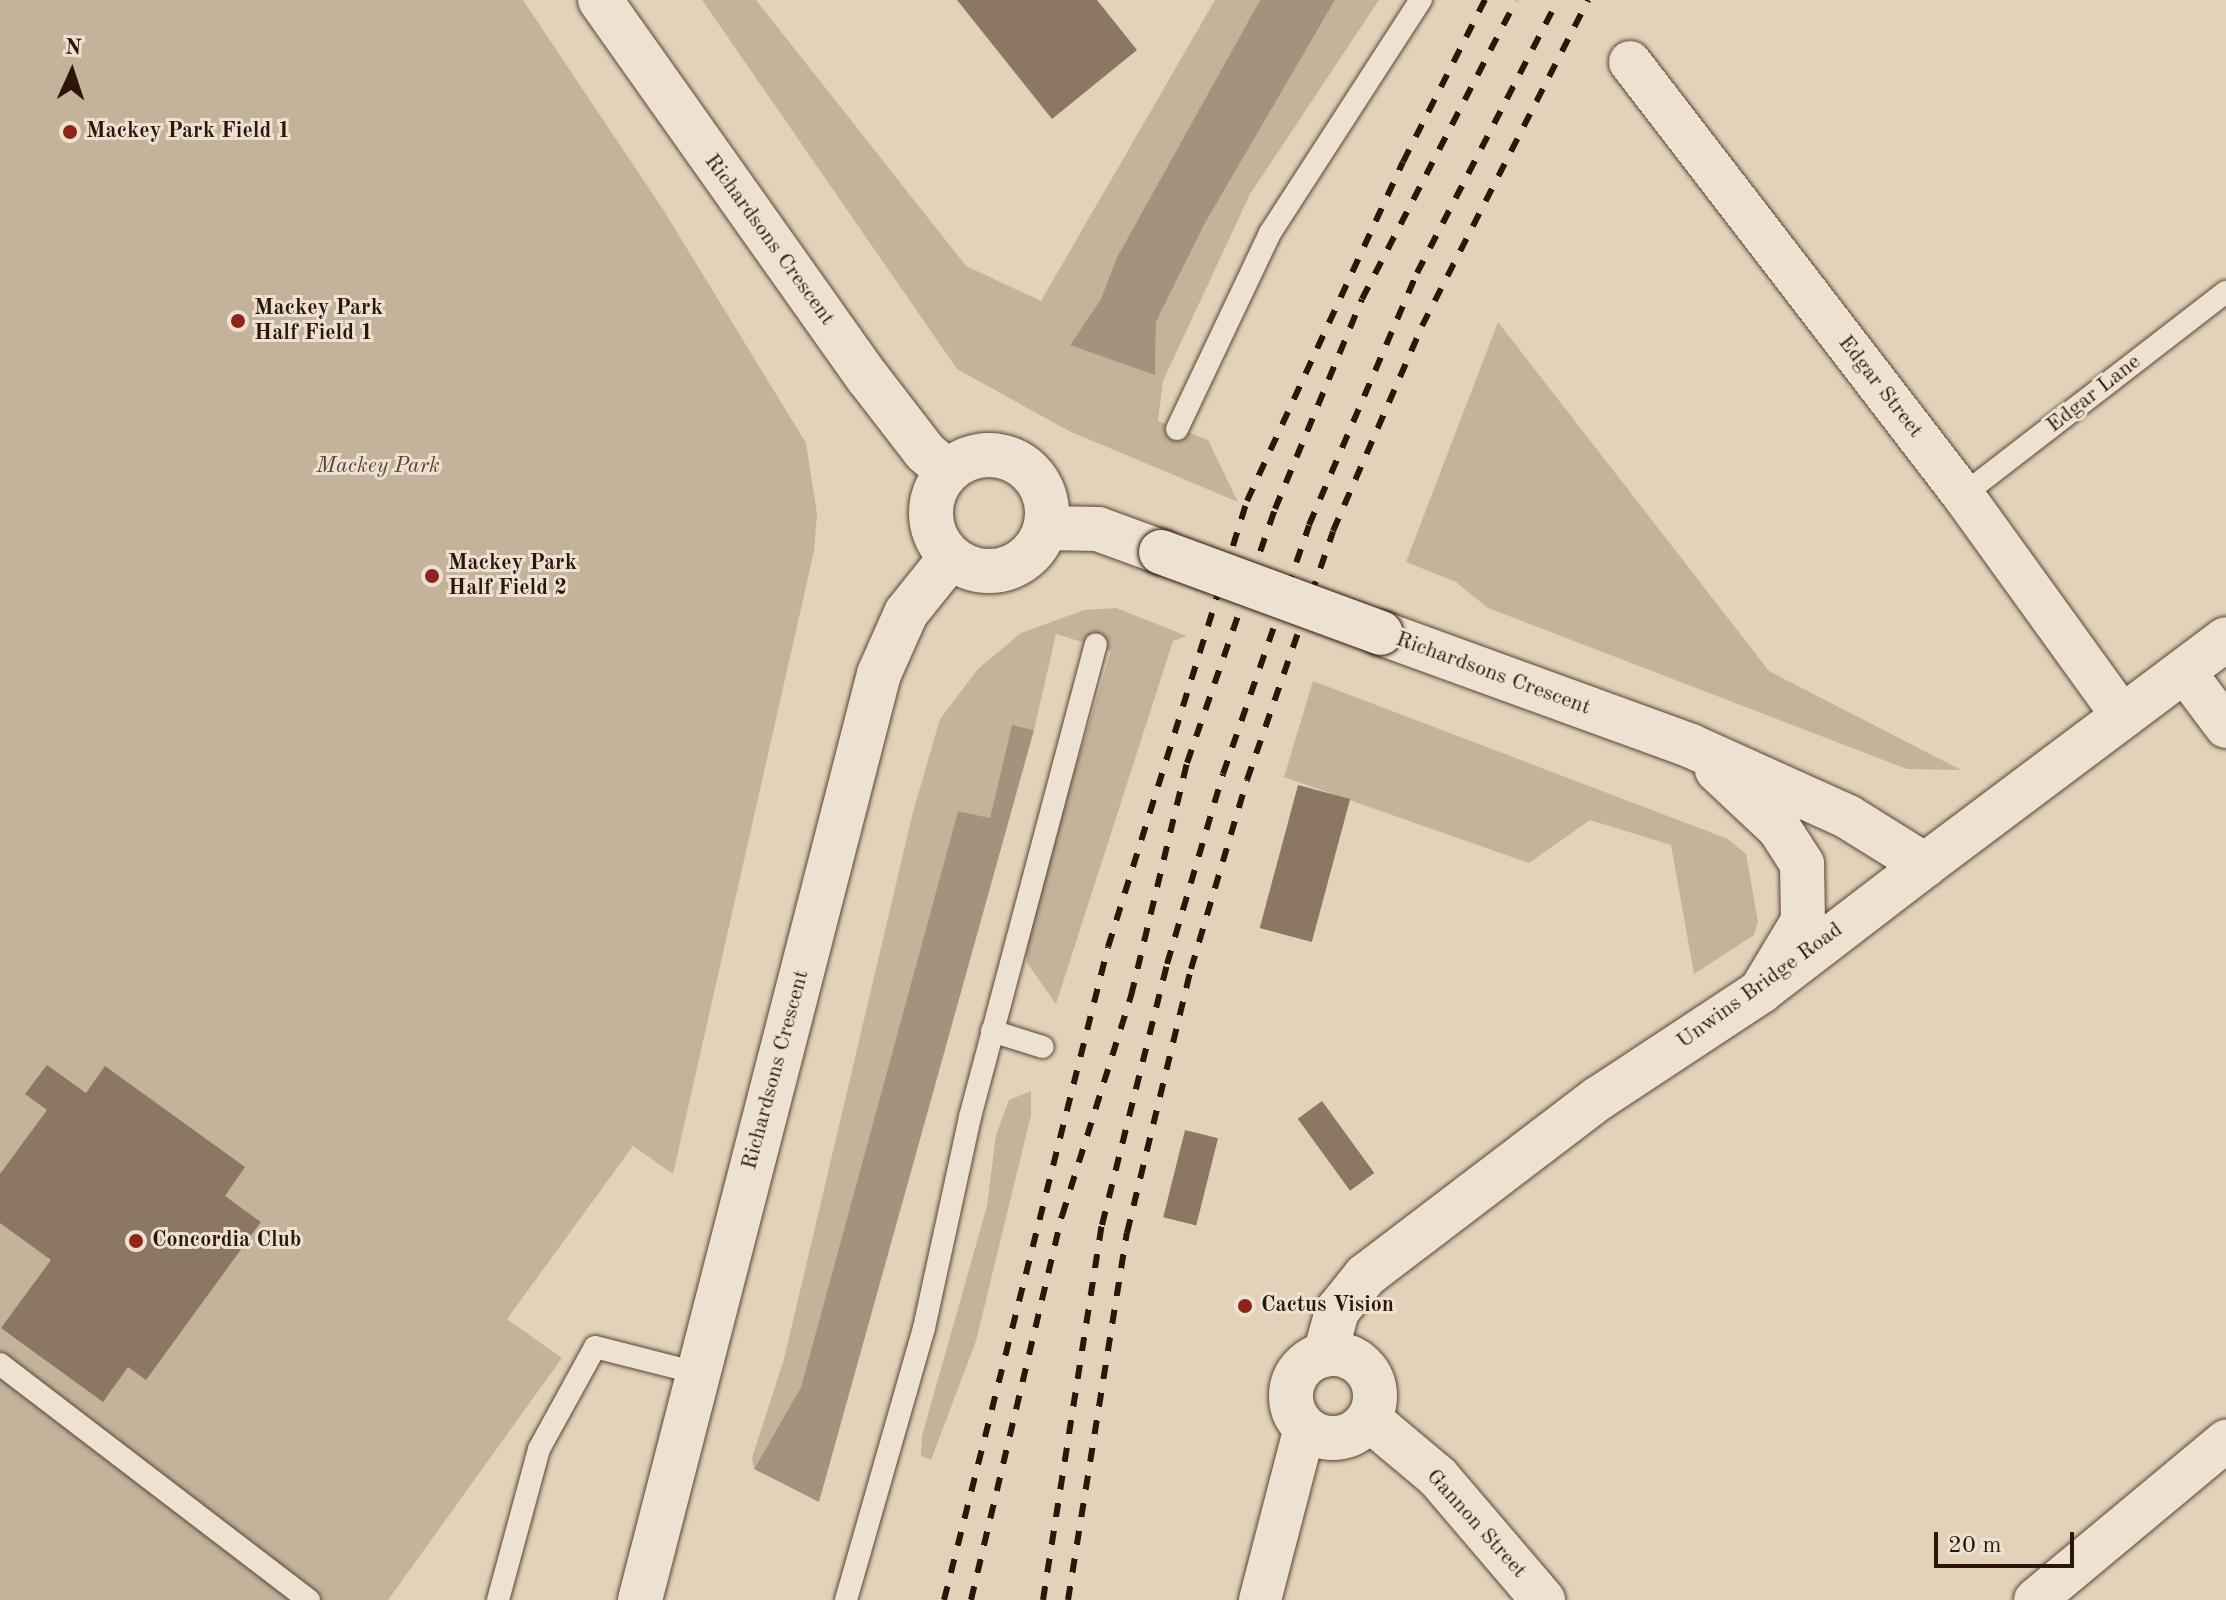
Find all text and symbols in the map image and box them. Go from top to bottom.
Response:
north arrow [32,32,112,112]
text: N [64,37,82,59]
place label: Mackey Park Field 1 [86,119,290,145]
marker: Mackey Park Field 1 [61,123,79,141]
street label: Richardsons Crescent [698,149,840,331]
place label: Mackey Park Half Field 1 [254,295,383,346]
marker: Mackey Park Half Field 1 [229,312,247,330]
street label: Edgar Street [1832,330,1928,444]
street label: Edgar Lane [2042,349,2146,439]
park label: Mackey Park [316,454,440,480]
place label: Mackey Park Half Field 2 [448,550,577,602]
marker: Mackey Park Half Field 2 [423,567,441,585]
street label: Richardsons Crescent [1392,626,1594,722]
street label: Unwins Bridge Road [1672,917,1848,1055]
street label: Richardsons Crescent [737,967,815,1173]
place label: Concordia Club [152,1228,301,1254]
marker: Concordia Club [127,1232,145,1250]
place label: Cactus Vision [1261,1293,1394,1319]
marker: Cactus Vision [1236,1297,1254,1315]
street label: Gannon Street [1420,1464,1532,1584]
scale bar [1938,1516,2078,1566]
text: 20 m [1948,1534,2002,1558]

